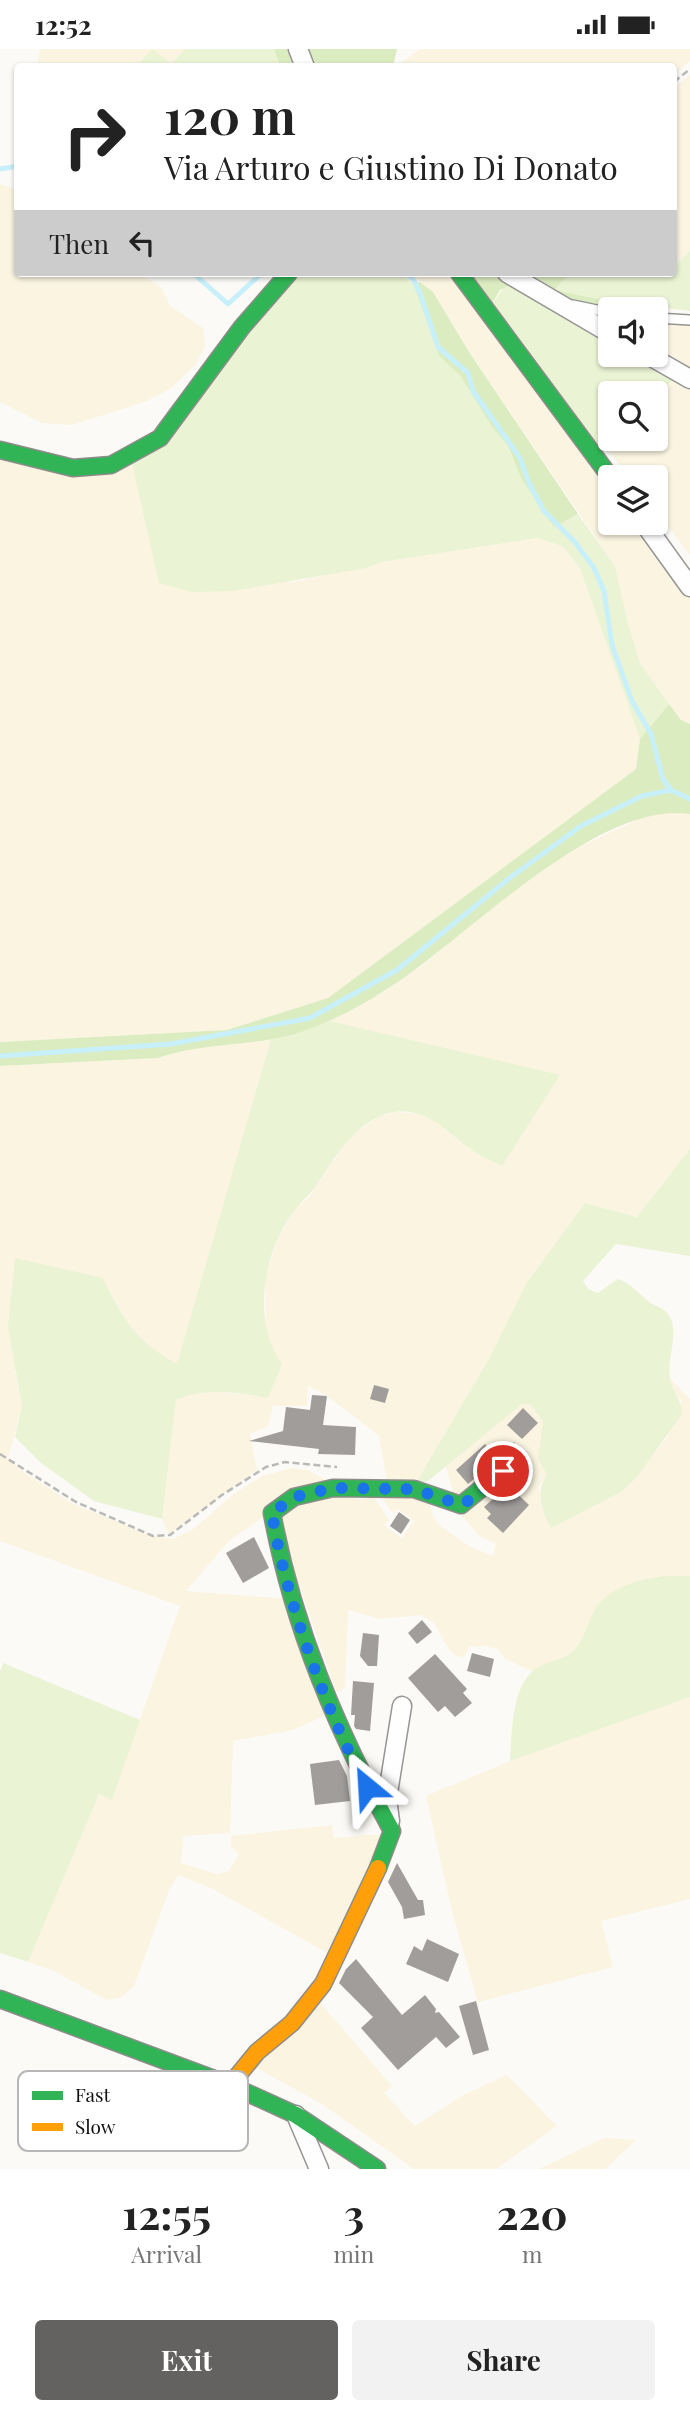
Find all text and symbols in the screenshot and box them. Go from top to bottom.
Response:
text: 12:52 [35,7,92,42]
text: 120 m [164,82,296,147]
icon: right [49,91,140,182]
text: Via Arturo e Giustino Di Donato [164,145,618,188]
icon: left [123,224,161,262]
text: Then [49,226,109,261]
map controls [598,297,668,535]
button: sound [598,297,668,367]
button: search [598,381,668,451]
button: layers [598,465,668,535]
pin [473,1441,533,1501]
icon: arrive [484,1452,522,1490]
position arrow [330,1750,404,1824]
legend [18,2071,248,2151]
text: Fast [75,2081,111,2107]
text: Slow [75,2113,116,2139]
text: 12:55 [122,2185,211,2241]
text: 3 [344,2185,364,2241]
text: 220 [497,2185,568,2241]
text: Arrival [131,2238,202,2269]
text: min [333,2238,374,2269]
text: m [522,2238,542,2269]
button: Exit [35,2320,338,2400]
button: Share [352,2320,655,2400]

